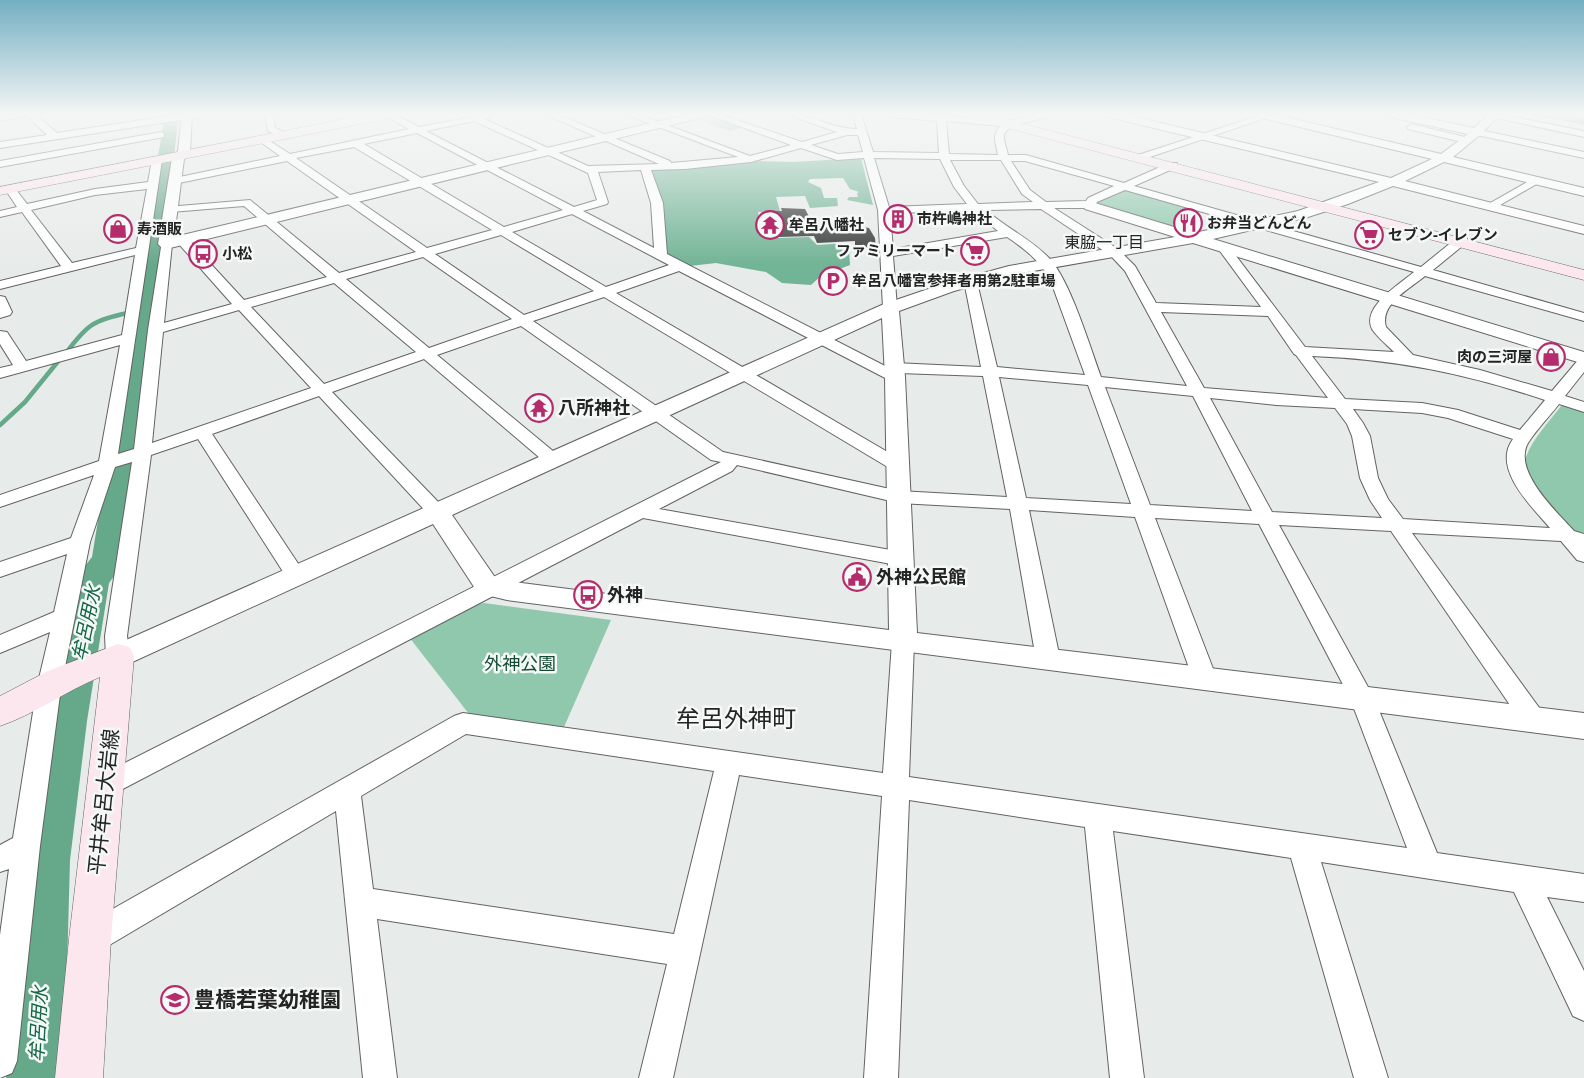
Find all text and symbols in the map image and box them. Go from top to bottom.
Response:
building icon: 市杵嶋神社 [883,204,913,234]
place label: 市杵嶋神社 [917,208,992,228]
restaurant icon: お弁当どんどん [1173,208,1203,238]
temple icon: 牟呂八幡社 [755,210,785,240]
place label: お弁当どんどん [1207,212,1312,232]
shop icon: 寿酒販 [103,214,133,244]
place label: 牟呂八幡社 [789,214,864,234]
place label: 寿酒販 [137,218,182,238]
supermarket icon: セブン-イレブン [1354,220,1384,250]
place label: セブン-イレブン [1388,224,1498,244]
district label: 東脇一丁目 [1064,231,1144,253]
supermarket icon: ファミリーマート [960,236,990,266]
bus stop icon: 小松 [188,239,218,269]
place label: ファミリーマート [836,240,956,260]
place label: 小松 [222,243,252,263]
parking icon: 牟呂八幡宮参拝者用第2駐車場 [818,266,848,296]
place label: 牟呂八幡宮参拝者用第2駐車場 [852,270,1056,290]
shop icon: 肉の三河屋 [1536,342,1566,372]
place label: 肉の三河屋 [1457,346,1532,366]
temple icon: 八所神社 [524,393,554,423]
place label: 八所神社 [558,395,630,419]
public building icon: 外神公民館 [842,562,872,592]
place label: 外神公民館 [876,564,966,588]
bus stop icon: 外神 [573,580,603,610]
water label: 牟呂用水 [65,581,107,663]
place label: 外神 [607,582,643,606]
park label: 外神公園 [484,651,556,675]
district label: 牟呂外神町 [676,701,796,734]
street label: 平井牟呂大岩線 [81,727,125,876]
water label: 牟呂用水 [23,983,53,1063]
school or university icon: 豊橋若葉幼稚園 [160,985,190,1015]
place label: 豊橋若葉幼稚園 [194,985,341,1013]

